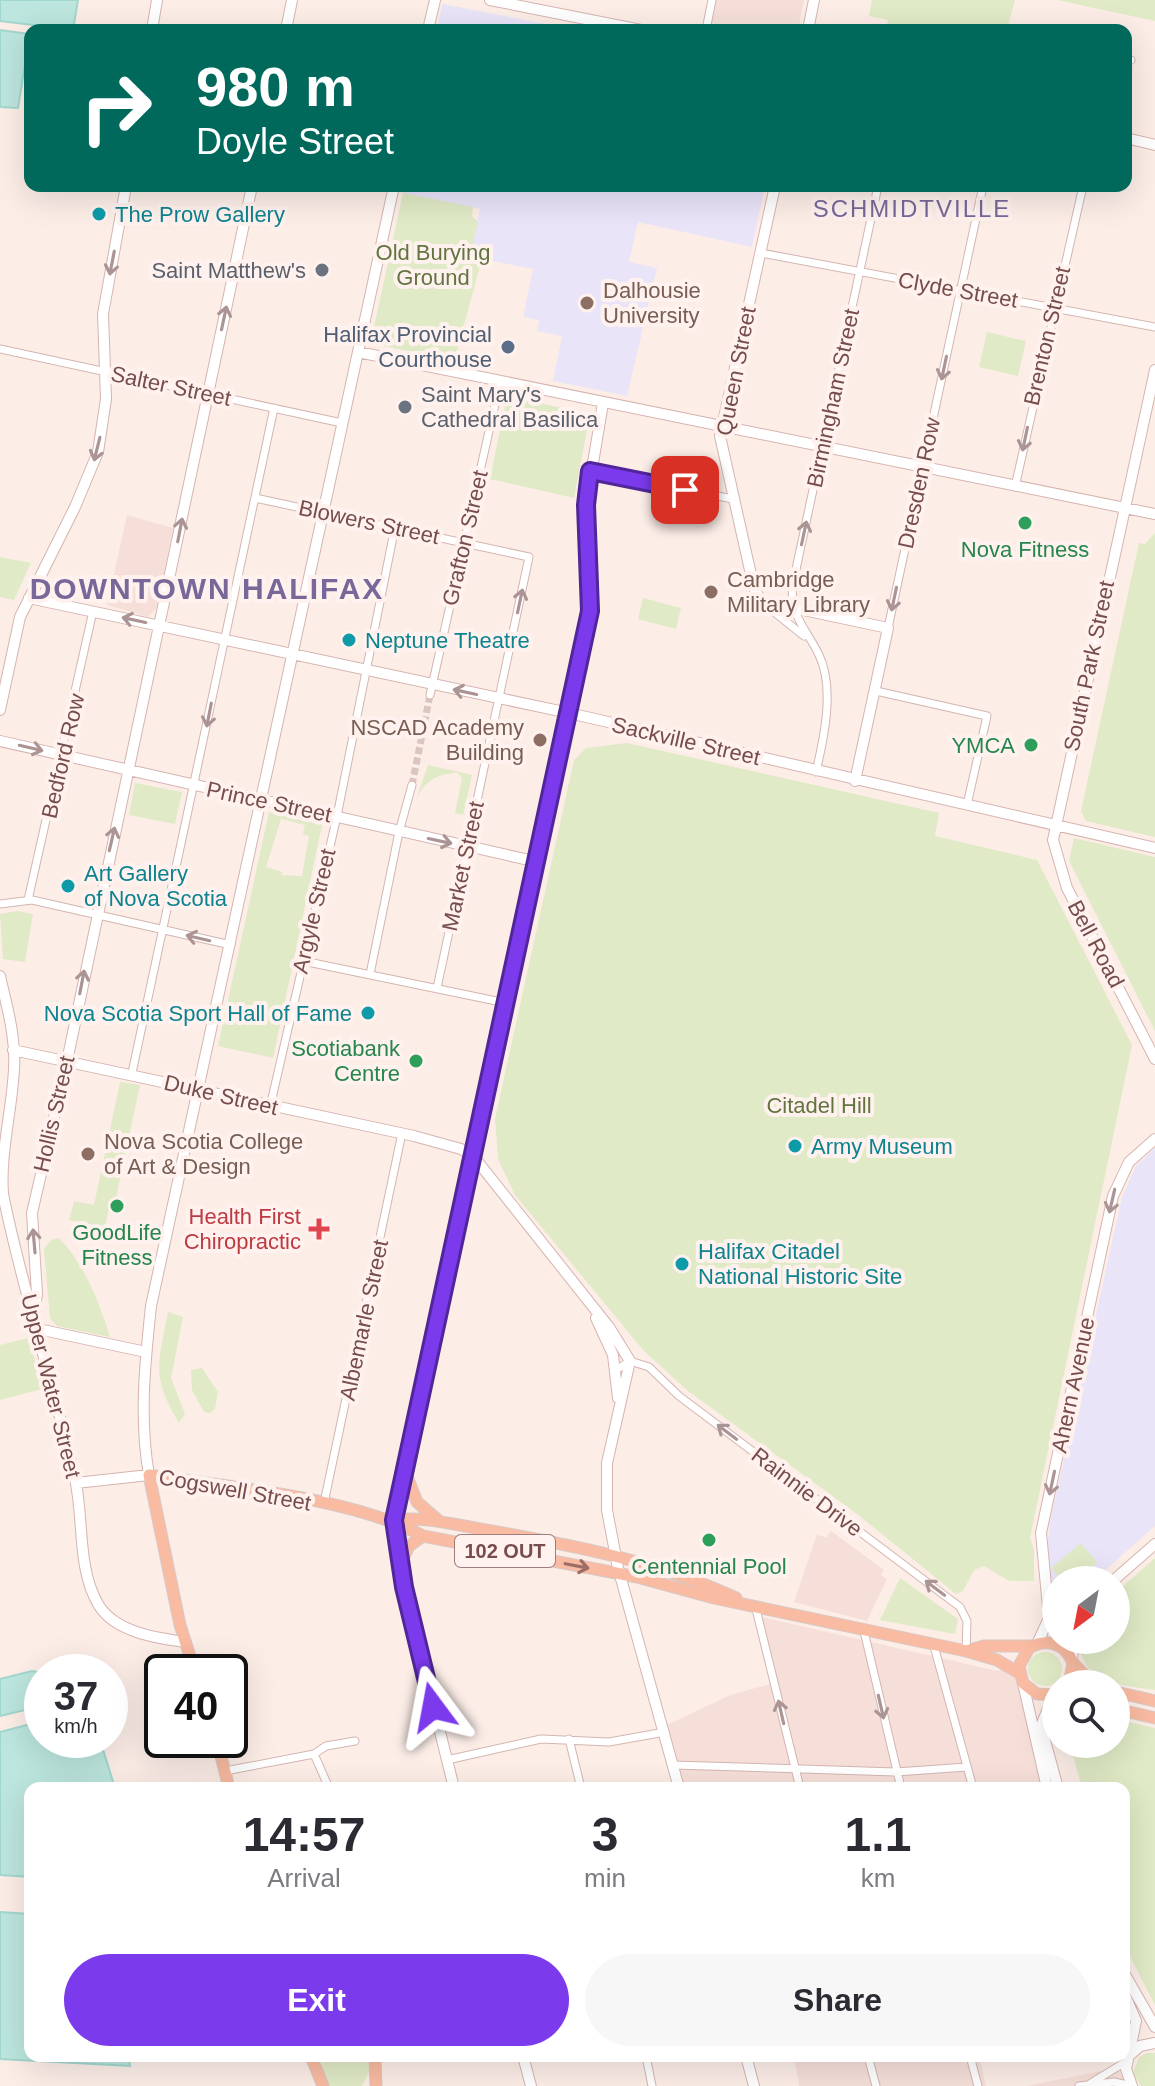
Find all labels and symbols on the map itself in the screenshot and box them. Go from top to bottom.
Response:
district label: SCHMIDTVILLE [813,195,1011,222]
place label: The Prow Gallery [115,202,285,227]
marker: The Prow Gallery [90,205,108,223]
park label: Old Burying Ground [376,240,490,290]
one-way arrow [103,249,118,275]
place label: Saint Matthew's [151,258,306,283]
marker: Saint Matthew's [313,261,331,279]
street label: Brenton Street [1019,264,1075,408]
street label: Clyde Street [896,267,1020,313]
place label: Dalhousie University [603,278,701,328]
marker: Dalhousie University [578,294,596,312]
street label: Queen Street [711,304,761,438]
one-way arrow [217,305,232,331]
street label: Birmingham Street [802,306,864,490]
place label: Halifax Provincial Courthouse [323,322,492,372]
marker: Halifax Provincial Courthouse [499,338,517,356]
one-way arrow [936,354,951,380]
street label: Salter Street [109,361,233,411]
place label: Saint Mary's Cathedral Basilica [421,382,599,432]
marker: Saint Mary's Cathedral Basilica [396,398,414,416]
street label: Dresden Row [893,415,945,551]
one-way arrow [1017,426,1032,451]
one-way arrow [89,436,104,462]
pin [651,456,719,524]
street label: Grafton Street [437,468,493,608]
street label: Blowers Street [296,495,442,549]
marker: Nova Fitness [1016,514,1034,532]
one-way arrow [173,518,188,543]
one-way arrow [797,521,812,546]
place label: Nova Fitness [961,537,1089,562]
place label: Cambridge Military Library [727,567,870,617]
district label: DOWNTOWN HALIFAX [30,572,384,605]
street label: South Park Street [1059,578,1119,754]
marker: Cambridge Military Library [702,583,720,601]
one-way arrow [886,586,901,612]
one-way arrow [513,588,528,614]
one-way arrow [122,612,147,627]
place label: Neptune Theatre [365,628,530,653]
marker: Neptune Theatre [340,631,358,649]
one-way arrow [453,684,479,699]
street label: Bedford Row [37,691,90,821]
one-way arrow [201,701,216,727]
street label: Sackville Street [609,712,763,770]
place label: NSCAD Academy Building [350,715,524,765]
marker: NSCAD Academy Building [531,731,549,749]
place label: YMCA [951,733,1015,758]
marker: YMCA [1022,736,1040,754]
one-way arrow [17,741,43,756]
street label: Prince Street [204,777,334,827]
street label: Market Street [437,799,489,933]
one-way arrow [105,826,120,852]
one-way arrow [426,834,452,849]
street label: Argyle Street [288,846,340,976]
place label: Art Gallery of Nova Scotia [84,861,228,911]
marker: Art Gallery of Nova Scotia [59,877,77,895]
street label: Bell Road [1063,896,1129,992]
one-way arrow [186,929,211,944]
one-way arrow [76,970,91,996]
place label: Nova Scotia Sport Hall of Fame [44,1001,352,1026]
marker: Nova Scotia Sport Hall of Fame [359,1004,377,1022]
place label: Scotiabank Centre [291,1036,401,1086]
marker: Scotiabank Centre [407,1052,425,1070]
street label: Hollis Street [28,1053,80,1175]
street label: Duke Street [162,1070,280,1120]
park label: Citadel Hill [766,1093,872,1118]
place label: Nova Scotia College of Art & Design [104,1129,303,1179]
place label: Army Museum [811,1134,953,1159]
marker: Army Museum [786,1137,804,1155]
marker: Nova Scotia College of Art & Design [79,1145,97,1163]
one-way arrow [1104,1188,1119,1213]
marker: GoodLife Fitness [108,1197,126,1215]
place label: Health First Chiropractic [184,1204,301,1254]
marker: Health First Chiropractic [308,1218,330,1240]
place label: GoodLife Fitness [72,1220,162,1270]
one-way arrow [26,1228,41,1254]
street label: Albemarle Street [335,1237,393,1403]
place label: Halifax Citadel National Historic Site [698,1239,902,1289]
marker: Halifax Citadel National Historic Site [673,1255,691,1273]
street label: Upper Water Street [16,1291,86,1481]
street label: Ahern Avenue [1046,1315,1100,1455]
one-way arrow [716,1424,738,1440]
street label: Rainnie Drive [747,1442,867,1542]
street label: Cogswell Street [157,1464,313,1516]
one-way arrow [1044,1469,1059,1495]
marker: Centennial Pool [700,1531,718,1549]
road number: 102 OUT [455,1535,555,1567]
place label: Centennial Pool [631,1554,787,1579]
one-way arrow [563,1559,589,1574]
north arrow [1042,1566,1130,1654]
one-way arrow [925,1579,946,1596]
speed limit sign: 40 [144,1654,248,1758]
position arrow [391,1665,475,1749]
one-way arrow [874,1694,889,1720]
one-way arrow [773,1700,788,1726]

